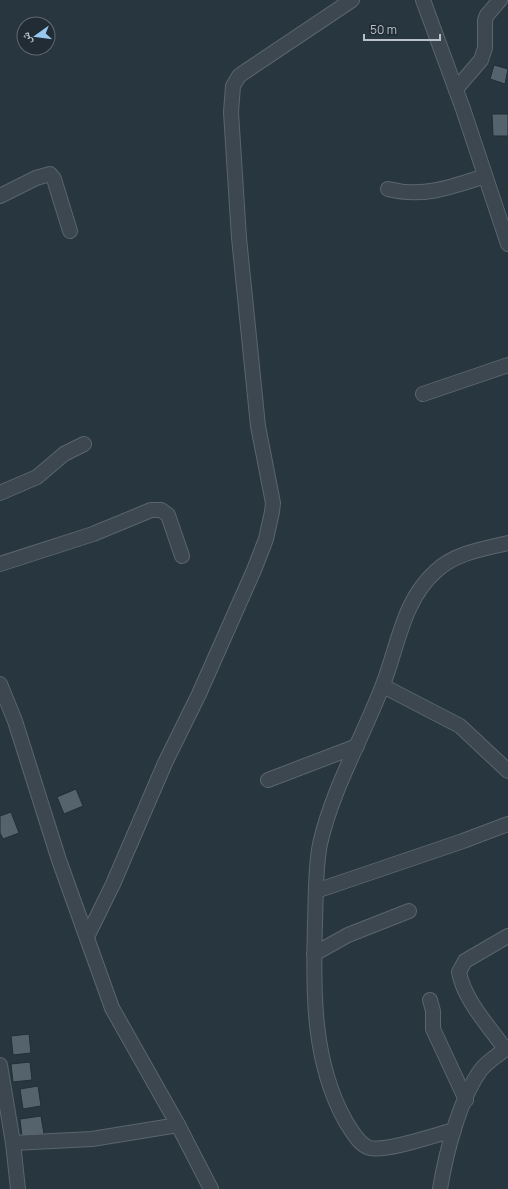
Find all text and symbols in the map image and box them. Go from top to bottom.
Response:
north arrow [16,16,56,56]
scale bar [364,16,440,42]
text: 50 m [370,21,397,38]
text: ش [17,31,35,46]

